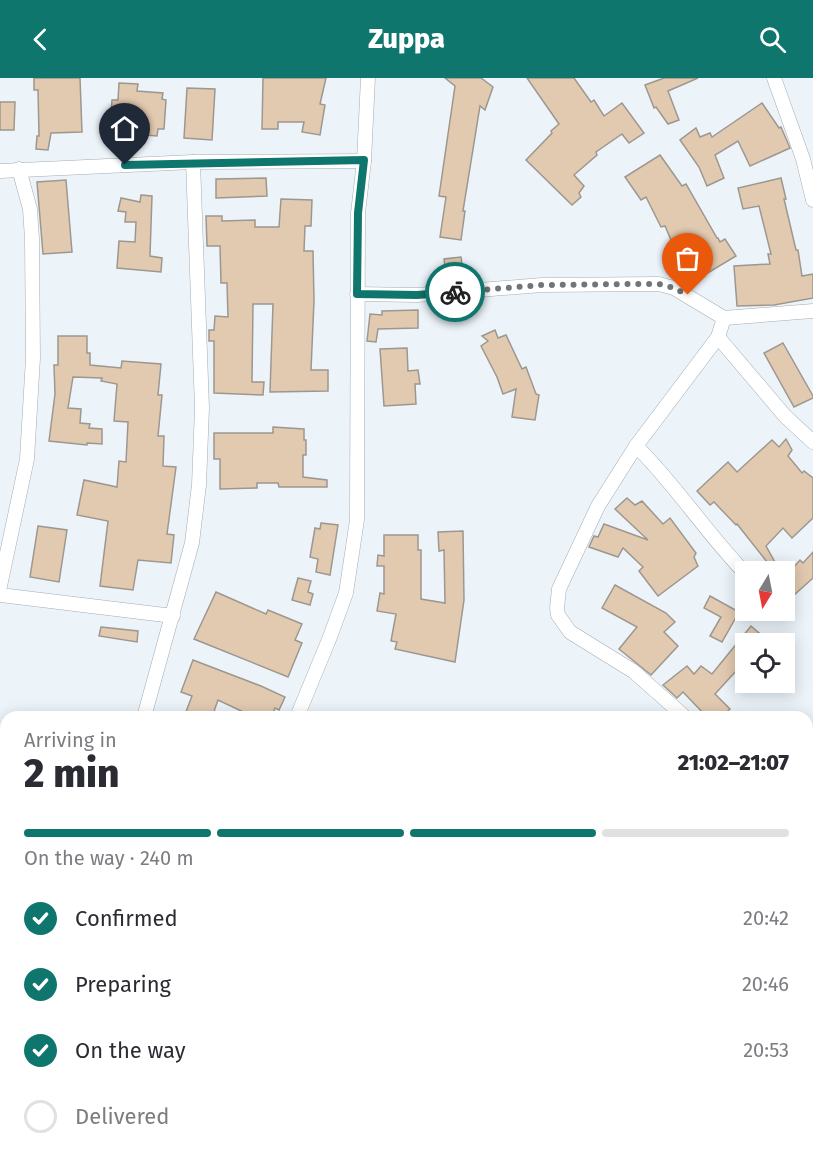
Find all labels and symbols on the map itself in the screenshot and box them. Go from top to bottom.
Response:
pin [99,103,150,165]
pin [662,233,713,295]
courier [425,262,485,322]
north arrow [735,561,795,621]

